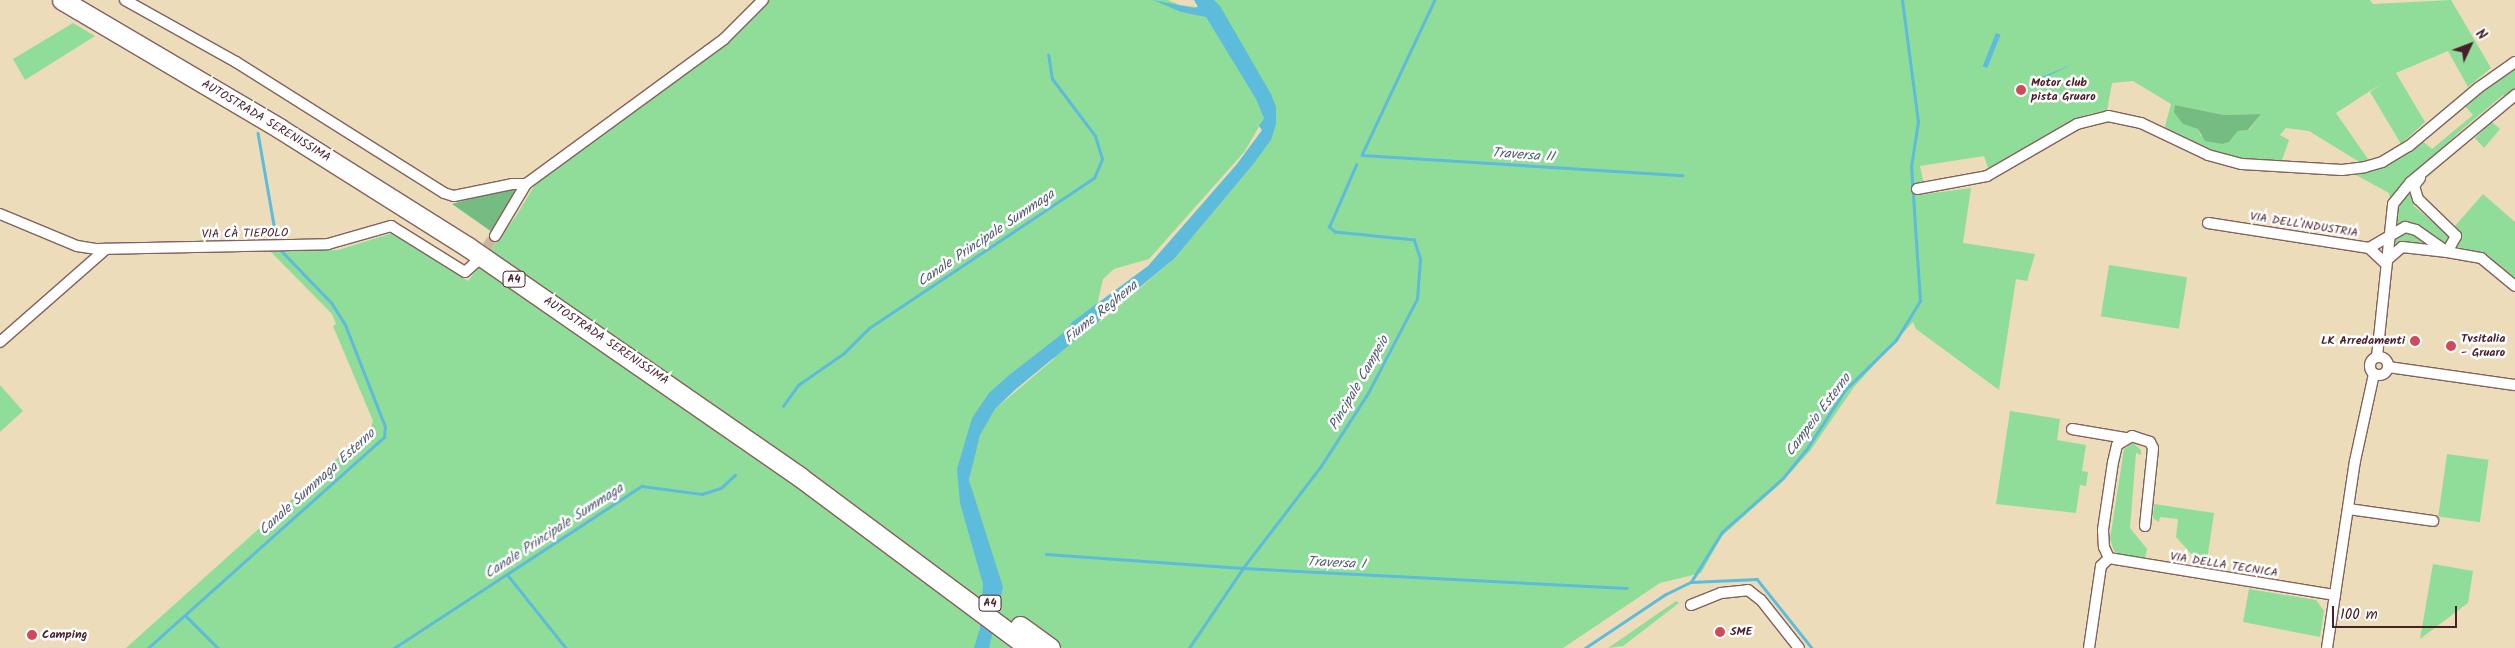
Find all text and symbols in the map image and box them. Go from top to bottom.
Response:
north arrow [2445,20,2495,70]
text: N [2470,24,2492,46]
place label: Motor club pista Gruaro [2031,76,2096,104]
street label: AUTOSTRADA SERENISSIMA [199,77,333,165]
marker: Motor club pista Gruaro [2015,84,2027,96]
water label: Traversa II [1491,144,1555,166]
water label: Canale Principale Summaga [914,186,1058,290]
street label: VIA DELL'INDUSTRIA [2249,209,2359,241]
street label: VIA CÀ TIEPOLO [202,226,288,242]
road number: A4 [502,270,526,288]
water label: Fiume Reghena [1061,277,1141,347]
street label: AUTOSTRADA SERENISSIMA [541,294,671,388]
place label: Tvsitalia - Gruaro [2461,332,2505,360]
water label: Pincipale Campeio [1325,333,1393,433]
place label: LK Arredamenti [2321,334,2405,348]
marker: LK Arredamenti [2409,335,2421,347]
marker: Tvsitalia - Gruaro [2445,340,2457,352]
water label: Campeio Esterno [1782,371,1854,459]
water label: Canale Summaga Esterno [255,425,379,539]
water label: Canale Principale Summaga [482,480,626,582]
street label: VIA DELLA TECNICA [2169,549,2279,581]
water label: Traversa I [1307,553,1365,573]
road number: A4 [978,594,1002,612]
scale bar [2335,596,2460,628]
text: 100 m [2340,603,2378,627]
place label: SME [1730,625,1752,639]
marker: SME [1714,626,1726,638]
place label: Camping [42,628,87,642]
marker: Camping [26,629,38,641]

